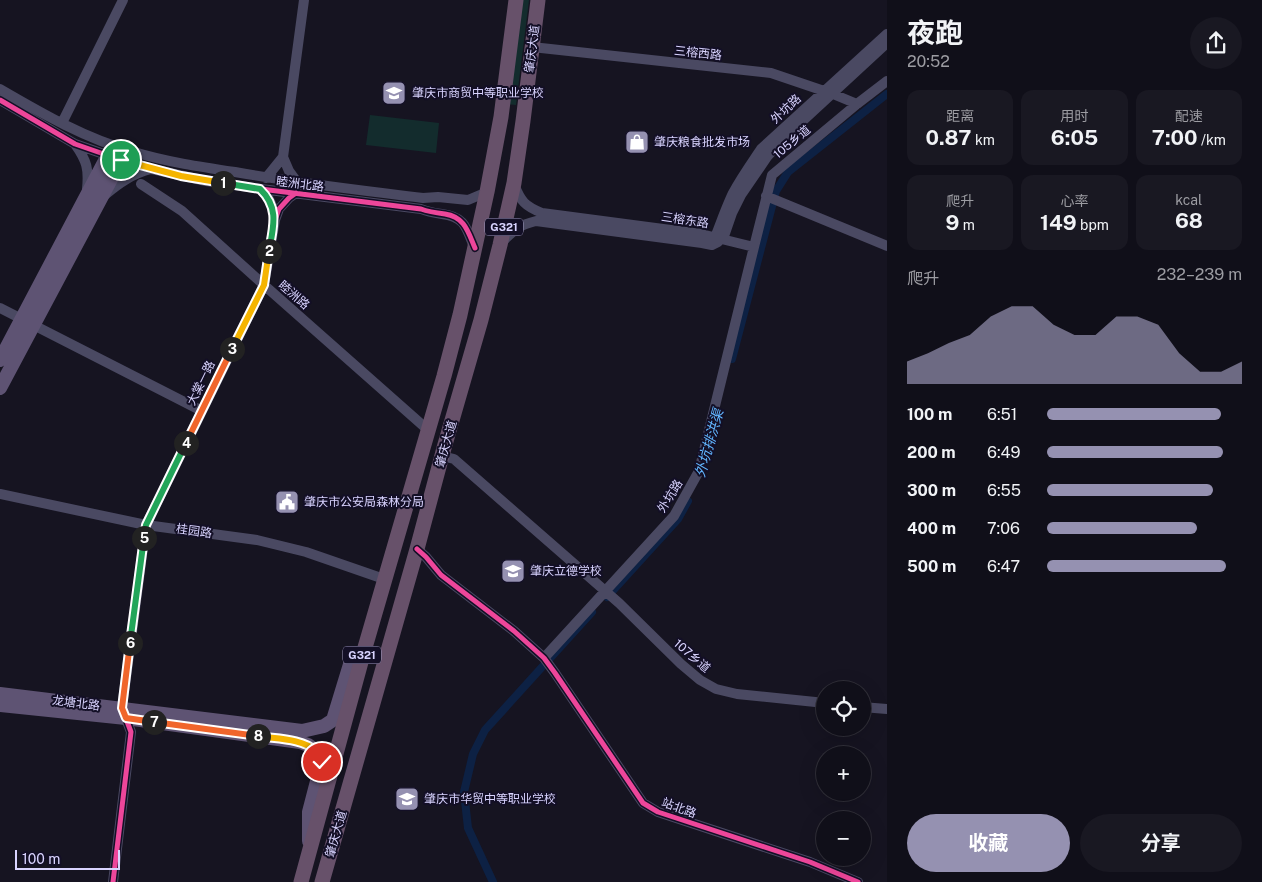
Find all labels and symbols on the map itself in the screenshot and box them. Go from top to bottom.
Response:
street label: 肇庆大道 [522,24,542,74]
street label: 三榕西路 [673,44,723,62]
school or university icon: 肇庆市商贸中等职业学校 [381,80,407,106]
place label: 肇庆市商贸中等职业学校 [412,86,544,100]
street label: 外坑路 [768,92,804,126]
street label: 105乡道 [771,123,813,161]
shop icon: 肇庆粮食批发市场 [624,129,650,155]
place label: 肇庆粮食批发市场 [654,135,750,149]
pin [100,139,142,181]
pin: 1 [210,170,236,196]
street label: 睦洲北路 [275,174,325,194]
street label: 三榕东路 [660,210,710,230]
road number: G321 [485,218,523,236]
pin: 2 [256,238,282,264]
street label: 睦洲路 [276,278,312,312]
pin: 3 [220,336,244,362]
street label: 大棠一路 [184,358,218,408]
water label: 外坑排洪渠 [692,405,727,479]
street label: 肇庆大道 [433,419,459,469]
pin: 4 [174,430,198,456]
street label: 外坑路 [655,477,685,515]
public building icon: 肇庆市公安局森林分局 [274,489,300,515]
place label: 肇庆市公安局森林分局 [304,495,424,509]
street label: 桂园路 [175,522,213,540]
pin: 5 [132,526,156,550]
school or university icon: 肇庆立德学校 [500,558,526,584]
place label: 肇庆立德学校 [530,564,602,578]
pin: 6 [118,630,142,656]
street label: 107乡道 [671,637,713,675]
road number: G321 [343,646,381,664]
street label: 龙塘北路 [51,693,101,713]
pin: 7 [142,710,166,734]
pin: 8 [246,724,270,748]
pin [301,741,343,783]
school or university icon: 肇庆市华贸中等职业学校 [394,786,420,812]
place label: 肇庆市华贸中等职业学校 [424,792,556,806]
street label: 站北路 [660,795,698,821]
street label: 肇庆大道 [323,809,349,859]
scale bar [15,847,120,870]

